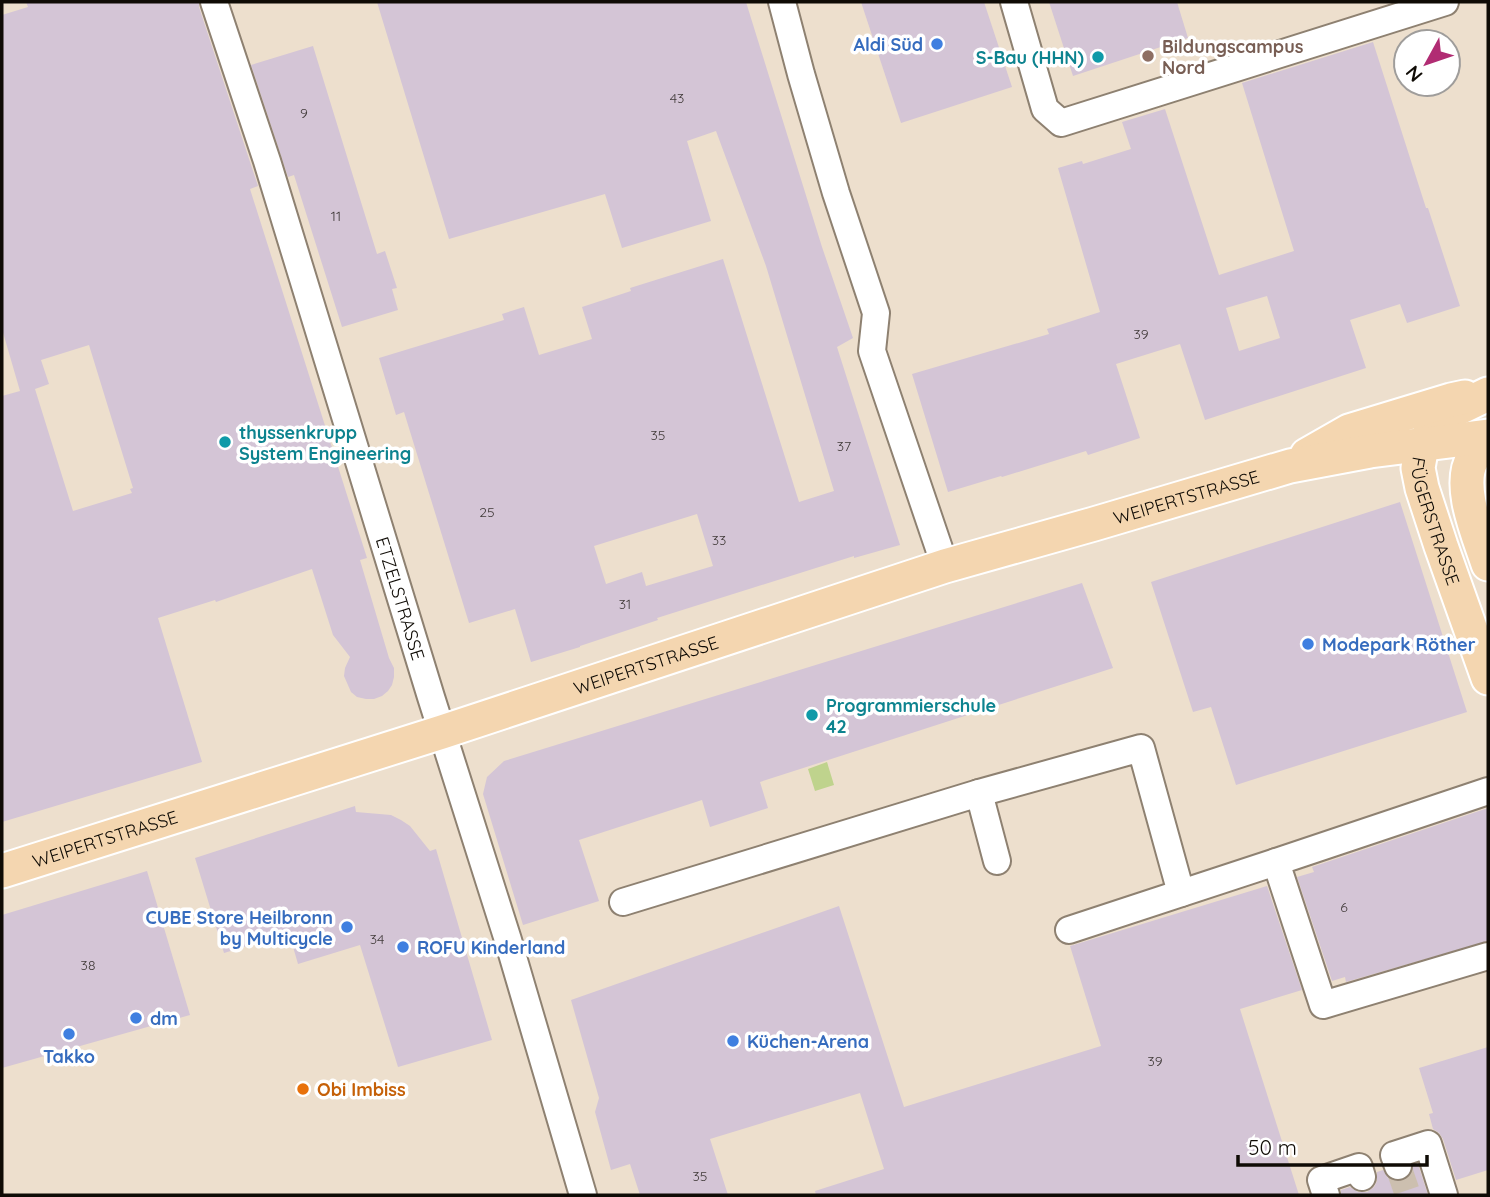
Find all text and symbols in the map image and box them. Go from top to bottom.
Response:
north arrow [1392,28,1462,98]
place label: Aldi Süd [854,33,923,56]
place label: Bildungscampus Nord [1162,35,1304,79]
marker: Aldi Süd [929,36,945,52]
place label: S-Bau (HHN) [976,46,1084,69]
marker: Bildungscampus Nord [1140,48,1156,64]
marker: S-Bau (HHN) [1090,49,1106,65]
text: N [1400,61,1428,87]
house number: 43 [670,89,684,107]
house number: 9 [300,104,308,122]
house number: 11 [331,207,341,225]
house number: 39 [1133,325,1149,343]
place label: thyssenkrupp System Engineering [239,421,411,465]
house number: 35 [651,426,665,444]
marker: thyssenkrupp System Engineering [217,434,233,450]
house number: 37 [837,437,851,455]
street label: FÜGERSTRASSE [1407,455,1465,588]
street label: WEIPERTSTRASSE [1110,464,1262,529]
house number: 25 [479,503,495,521]
house number: 33 [712,531,726,549]
street label: ETZELSTRASSE [371,534,431,663]
house number: 31 [619,595,631,613]
street label: WEIPERTSTRASSE [570,630,721,699]
place label: Modepark Röther [1322,633,1476,656]
marker: Modepark Röther [1300,636,1316,652]
place label: Programmierschule 42 [826,694,996,738]
marker: Programmierschule 42 [804,707,820,723]
street label: WEIPERTSTRASSE [30,805,180,872]
house number: 6 [1340,898,1348,916]
place label: CUBE Store Heilbronn by Multicycle [145,906,333,950]
marker: CUBE Store Heilbronn by Multicycle [339,919,355,935]
house number: 34 [370,930,384,948]
place label: ROFU Kinderland [417,936,565,959]
marker: ROFU Kinderland [395,939,411,955]
house number: 38 [81,956,95,974]
place label: dm [150,1007,178,1030]
marker: dm [128,1010,144,1026]
marker: Takko [61,1026,77,1042]
place label: Küchen-Arena [747,1030,869,1053]
marker: Küchen-Arena [725,1033,741,1049]
place label: Takko [43,1045,95,1068]
house number: 39 [1147,1052,1163,1070]
place label: Obi Imbiss [317,1078,406,1101]
marker: Obi Imbiss [295,1081,311,1097]
scale bar [1238,1124,1427,1168]
text: 50 m [1248,1134,1297,1160]
house number: 35 [693,1167,707,1185]

